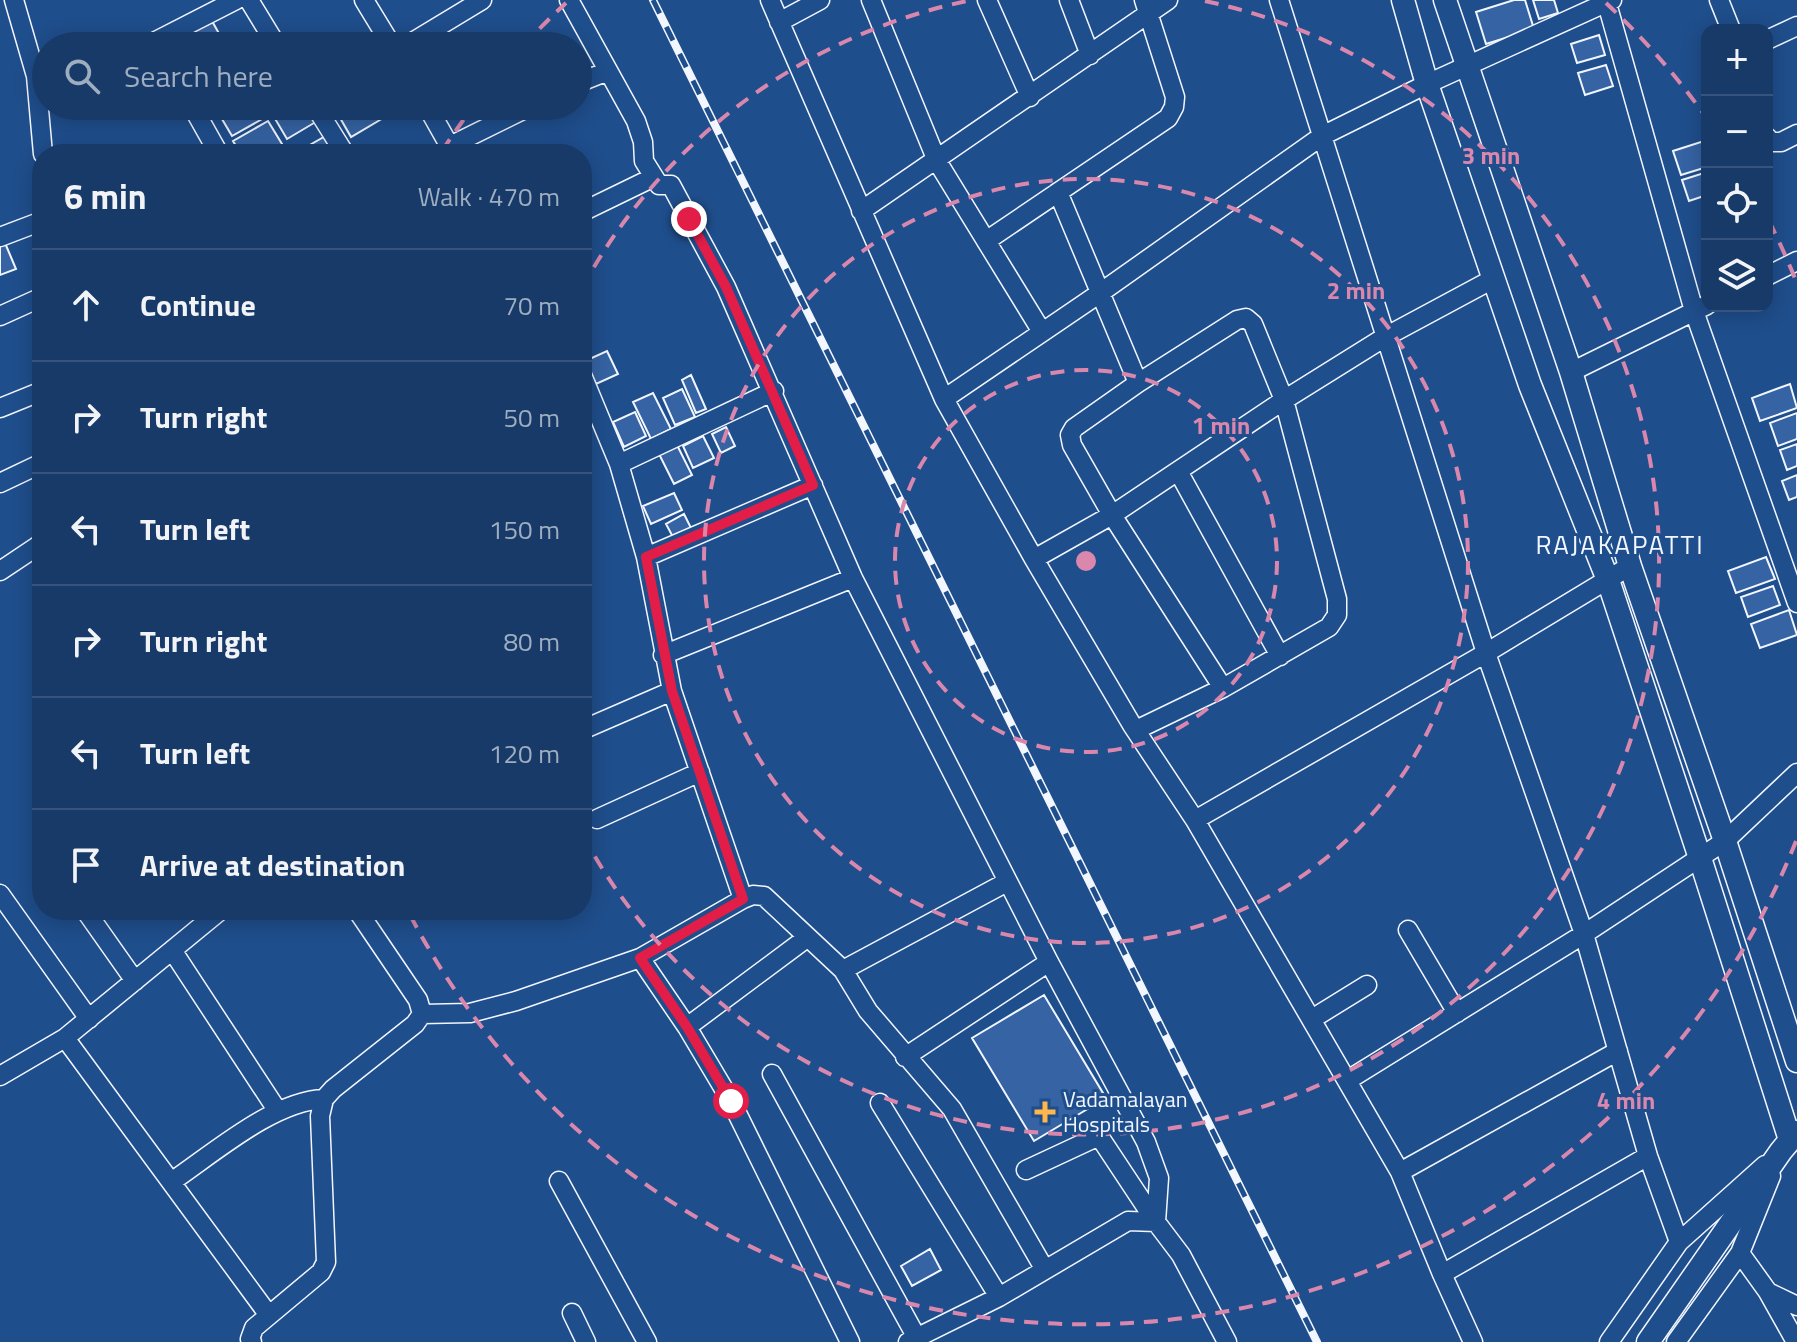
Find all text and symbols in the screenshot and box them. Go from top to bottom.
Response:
map controls [1701,24,1773,312]
button: + [1701,24,1773,96]
search box [32,32,592,120]
text: Search here [124,53,273,99]
icon: search [60,54,104,98]
button: − [1701,96,1773,168]
text: 3 min [1462,137,1520,173]
button: locate [1701,168,1773,240]
text: 6 min [64,170,147,222]
text: Walk · 470 m [418,177,560,216]
route end [671,201,707,237]
button: layers [1701,240,1773,312]
text: 2 min [1327,272,1385,308]
text: Continue [140,282,256,328]
icon: ahead [64,283,108,327]
text: 70 m [503,286,560,325]
text: Turn right [140,394,268,440]
icon: right [64,395,108,439]
text: 50 m [503,398,560,437]
text: 1 min [1192,407,1250,443]
text: Turn left [140,506,250,552]
icon: left [64,507,108,551]
text: 150 m [489,510,560,549]
district label: RAJAKAPATTI [1535,525,1705,564]
centre of rings [1072,547,1100,575]
text: Turn right [140,618,268,664]
icon: right [64,619,108,663]
text: 80 m [503,622,560,661]
text: Turn left [140,730,250,776]
icon: left [64,731,108,775]
text: 120 m [489,734,560,773]
text: Arrive at destination [140,842,405,888]
icon: arrive [64,843,108,887]
place label: Vadamalayan Hospitals [1063,1082,1188,1141]
text: 4 min [1597,1082,1655,1118]
route start [713,1083,749,1119]
marker: Vadamalayan Hospitals [1034,1101,1056,1123]

